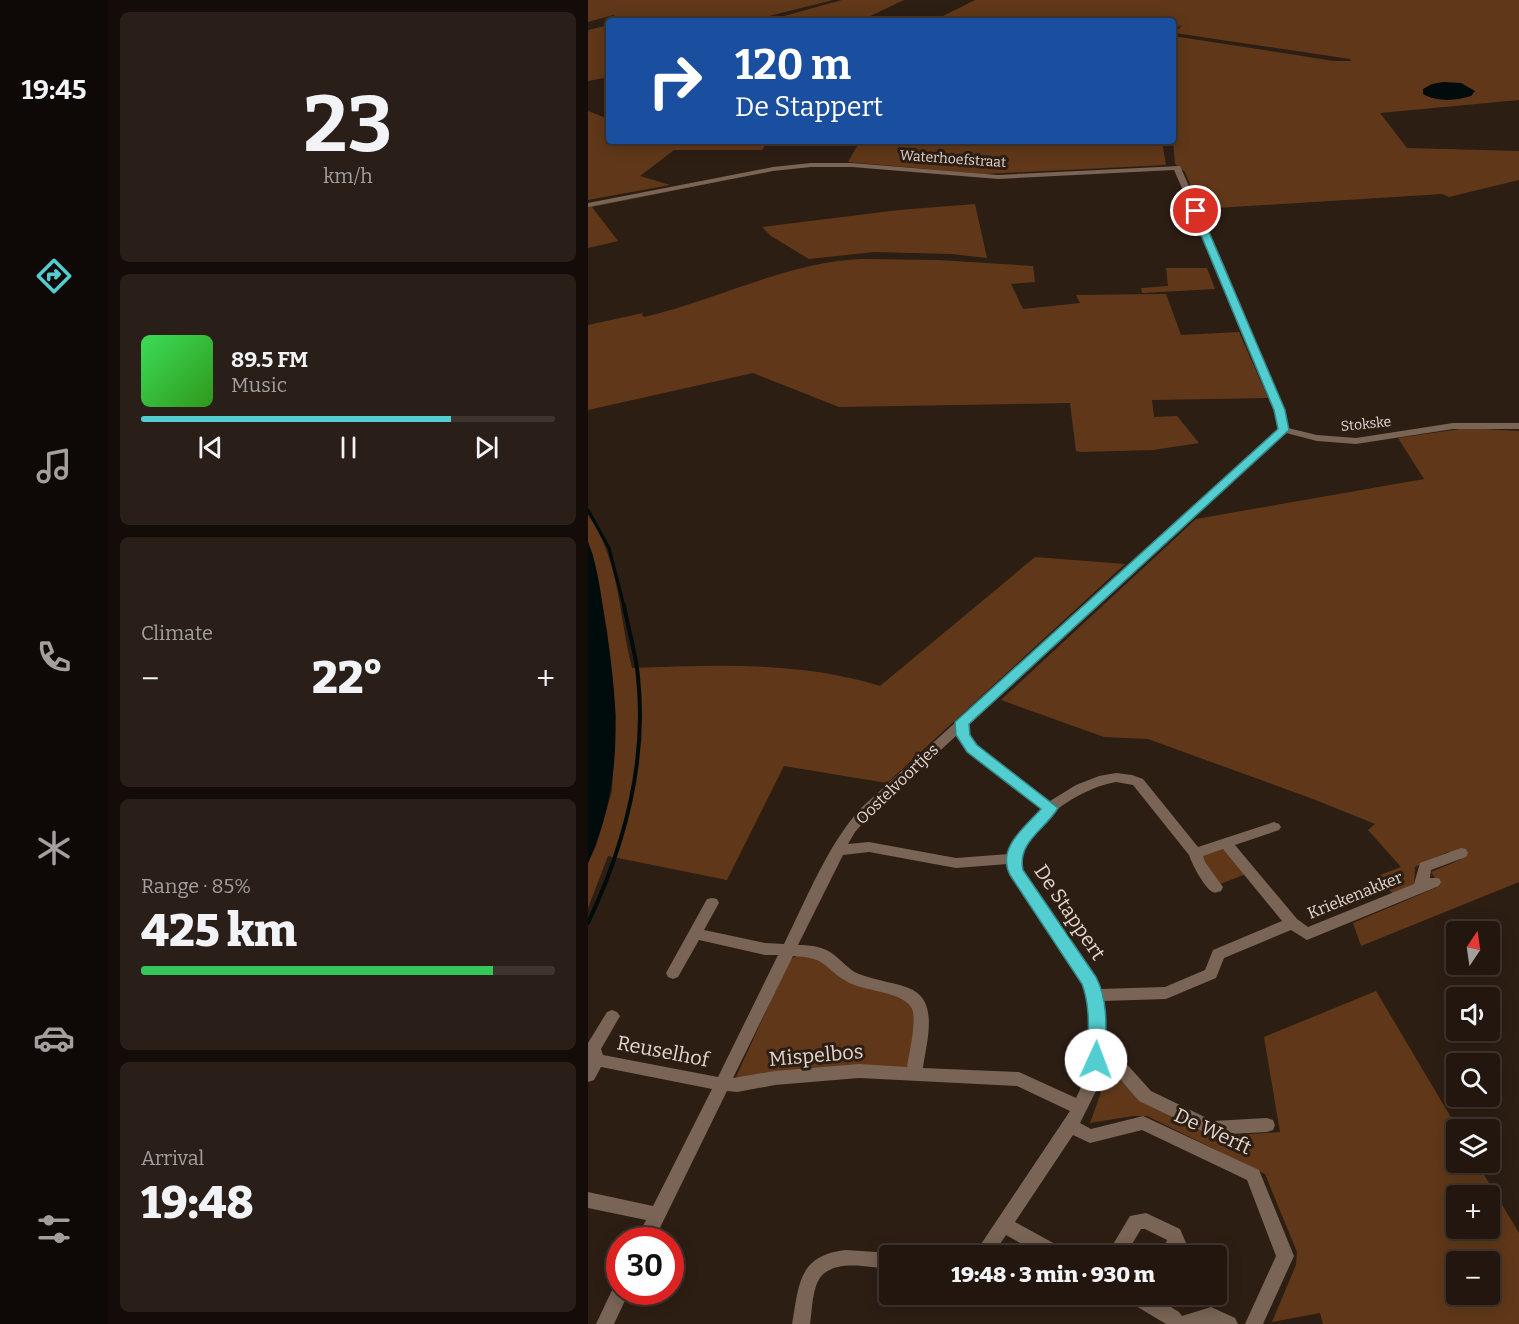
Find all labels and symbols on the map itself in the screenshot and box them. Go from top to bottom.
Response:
street label: Waterhoefstraat [899,147,1007,171]
pin [1170,185,1221,236]
street label: Stokske [1340,413,1392,435]
street label: Oostelvoortjes [852,740,942,828]
street label: De Stappert [1029,860,1111,964]
street label: Kriekenakker [1305,867,1405,923]
north arrow [1446,921,1500,975]
position arrow [1064,1028,1128,1092]
street label: Reuselhof [615,1030,713,1072]
street label: Mispelbos [768,1039,864,1071]
street label: De Werft [1171,1103,1255,1159]
speed limit sign: 30 [606,1227,684,1305]

